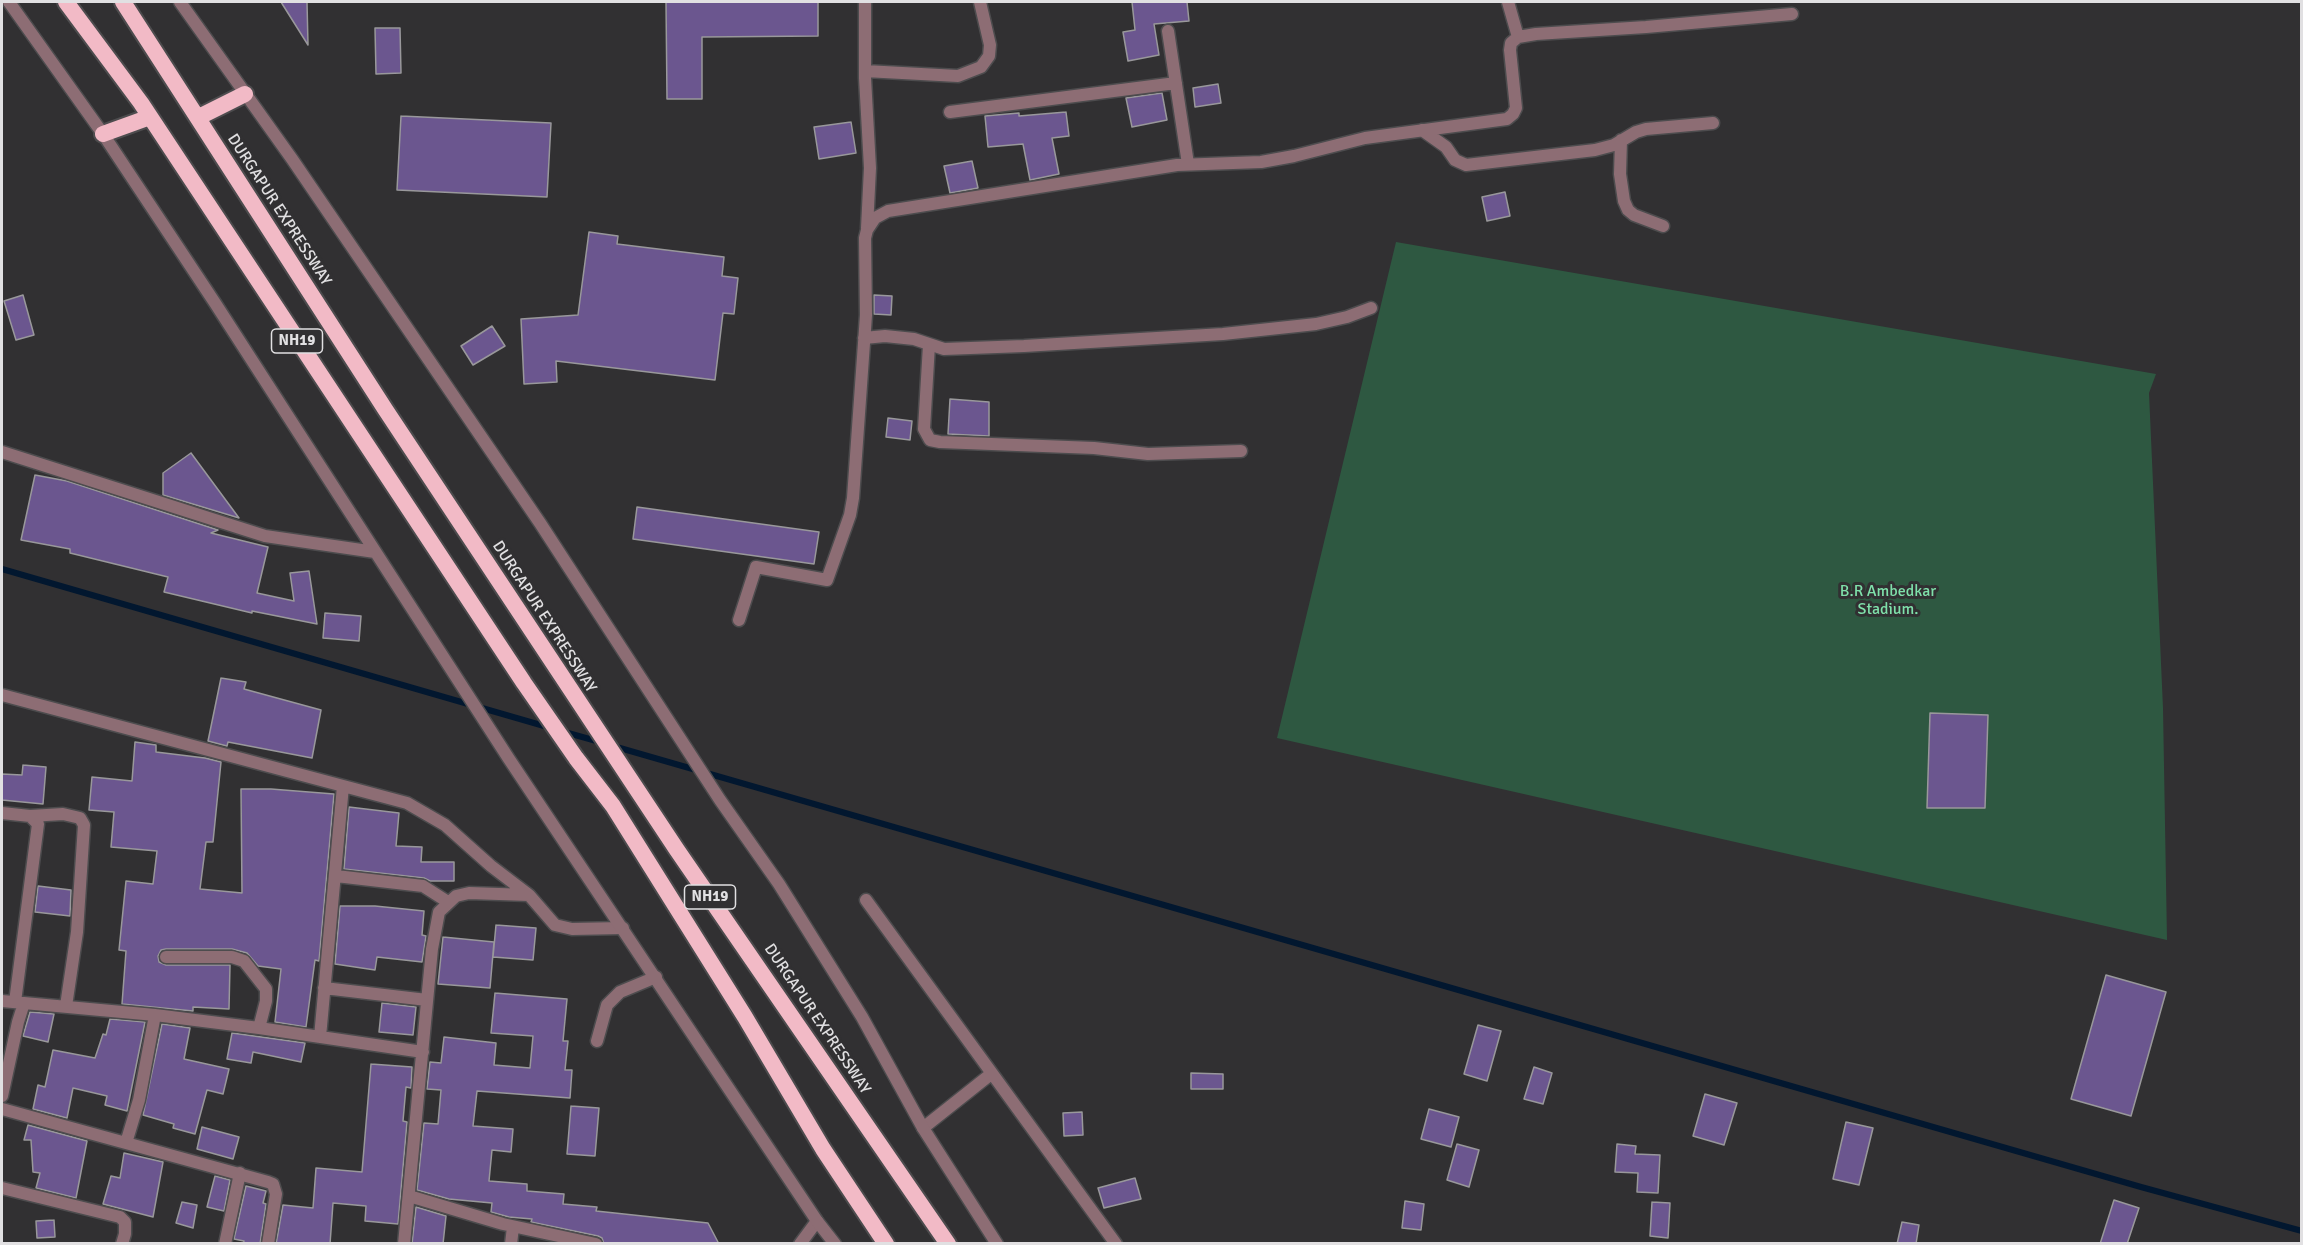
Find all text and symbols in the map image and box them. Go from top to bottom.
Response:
street label: DURGAPUR EXPRESSWAY [223,130,335,290]
road number: NH19 [272,329,322,353]
street label: DURGAPUR EXPRESSWAY [488,537,600,697]
park label: B.R Ambedkar Stadium. [1840,582,1936,620]
road number: NH19 [684,885,736,909]
street label: DURGAPUR EXPRESSWAY [759,940,875,1098]

